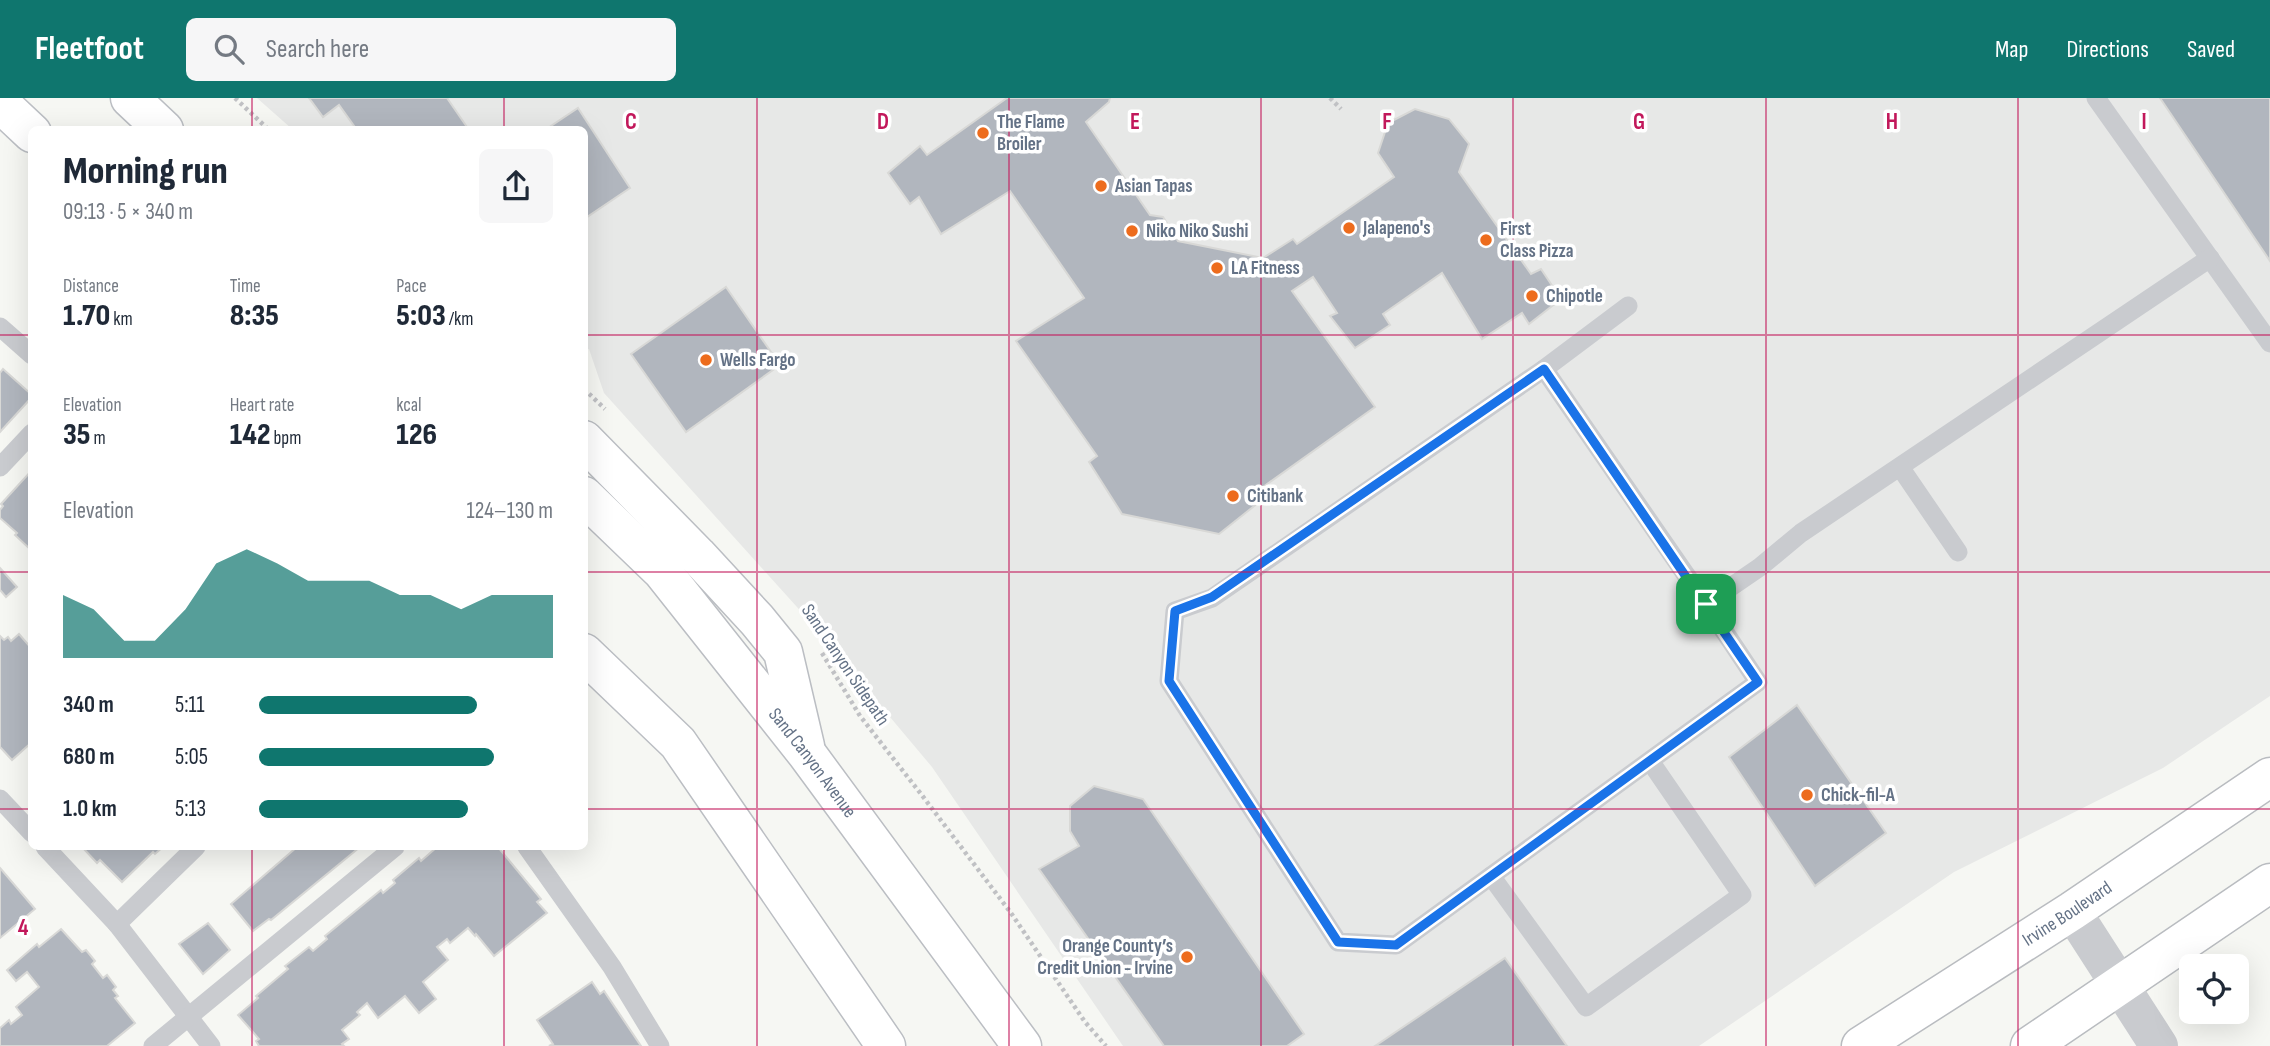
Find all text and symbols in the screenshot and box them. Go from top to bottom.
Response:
search box [186,18,676,81]
text: Fleetfoot [35,29,144,69]
icon: search [210,30,248,68]
text: Search here [266,34,369,65]
text: Map [1995,35,2028,64]
text: Directions [2066,35,2149,64]
text: Saved [2187,35,2235,64]
text: C [625,108,637,136]
text: D [877,108,889,136]
text: E [1130,108,1140,136]
text: F [1382,108,1392,136]
text: G [1633,108,1645,136]
text: H [1886,108,1898,136]
text: I [2141,108,2147,136]
place label: The Flame Broiler [997,111,1065,156]
marker: The Flame Broiler [975,125,991,141]
text: Morning run [63,149,228,194]
button: share [479,149,553,223]
place label: Asian Tapas [1114,175,1193,198]
marker: Asian Tapas [1093,178,1109,194]
text: 09:13 · 5 × 340 m [63,198,193,226]
place label: Jalapeno's [1362,217,1430,240]
place label: First Class Pizza [1500,218,1574,263]
place label: Niko Niko Sushi [1146,220,1248,243]
marker: Jalapeno's [1341,220,1357,236]
marker: Niko Niko Sushi [1124,223,1140,239]
marker: First Class Pizza [1478,232,1494,248]
place label: LA Fitness [1231,257,1300,280]
marker: LA Fitness [1209,260,1225,276]
text: Distance [63,275,119,298]
text: Time [230,275,261,298]
text: Pace [396,275,427,298]
place label: Chipotle [1546,285,1603,308]
marker: Chipotle [1524,288,1540,304]
text: 1.70 [63,298,110,334]
text: 8:35 [230,298,279,334]
text: 5:03 [396,298,446,334]
text: km [110,308,133,331]
text: /km [446,308,473,331]
place label: Wells Fargo [720,349,796,372]
marker: Wells Fargo [698,352,714,368]
text: Elevation [63,394,122,417]
text: Heart rate [230,394,295,417]
text: kcal [396,394,421,417]
text: 35 [63,417,90,453]
text: 142 [230,417,270,453]
text: 126 [396,417,437,453]
text: m [90,427,106,450]
text: bpm [270,427,301,450]
place label: Citibank [1247,485,1303,508]
marker: Citibank [1225,488,1241,504]
text: Elevation [63,497,134,525]
text: 124–130 m [467,497,553,525]
pin [1676,574,1736,634]
icon: arrive [1687,585,1725,623]
street label: Sand Canyon Sidepath [796,600,894,730]
text: 340 m [63,691,114,719]
text: 5:11 [175,691,205,719]
street label: Sand Canyon Avenue [764,703,861,822]
text: 680 m [63,743,114,771]
text: 5:05 [175,743,208,771]
place label: Chick-fil-A [1821,784,1896,807]
marker: Chick-fil-A [1799,787,1815,803]
text: 1.0 km [63,795,117,823]
text: 5:13 [175,795,206,823]
street label: Irvine Boulevard [2018,876,2116,951]
text: 4 [18,914,29,942]
place label: Orange County’s Credit Union - Irvine [1037,935,1173,980]
marker: Orange County’s Credit Union - Irvine [1179,949,1195,965]
map controls [2179,954,2249,1024]
button: locate [2179,954,2249,1024]

